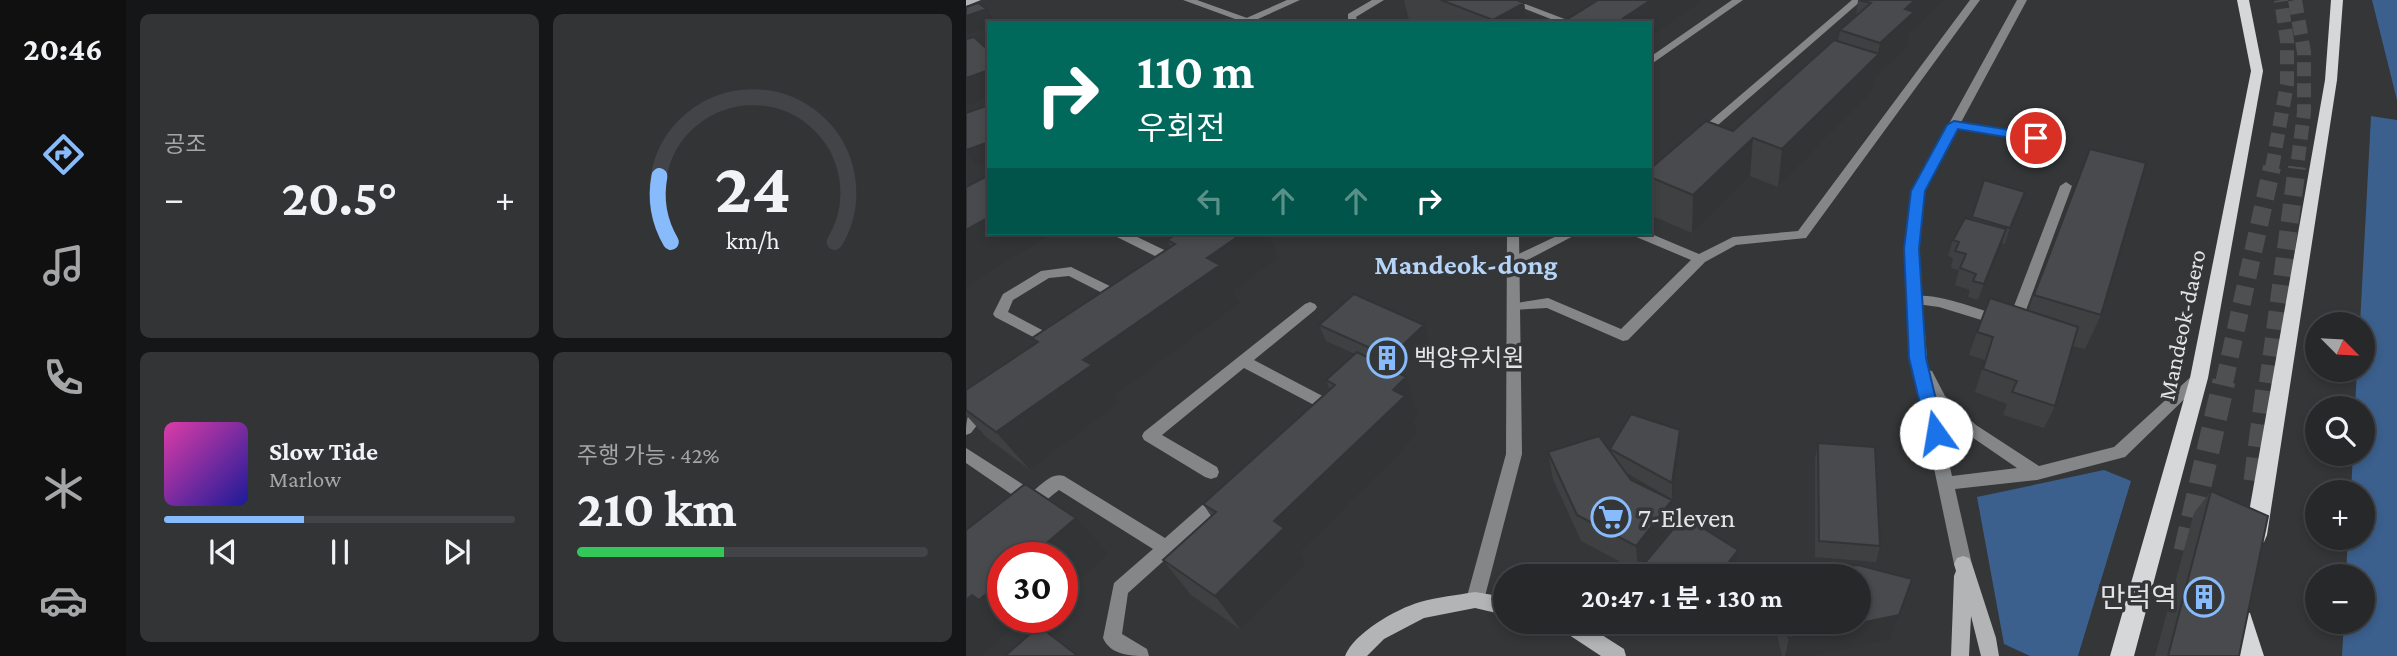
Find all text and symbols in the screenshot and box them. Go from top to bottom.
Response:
text: 20:46 [23,31,103,67]
text: 110 m [1137,44,1254,99]
icon: right [1022,49,1113,140]
pin [2006,108,2066,168]
text: 우회전 [1137,110,1225,146]
icon: arrive [2017,119,2055,157]
icon: directions [39,130,88,179]
text: 공조 [164,131,206,157]
text: 24 [714,147,791,228]
text: 20.5° [282,168,397,226]
text: − [164,177,184,219]
text: + [495,177,515,219]
icon: left [1191,182,1229,220]
icon: ahead [1264,182,1302,220]
icon: ahead [1337,182,1375,220]
icon: right [1410,182,1448,220]
text: km/h [726,227,779,254]
icon: music [39,241,88,290]
street label: Mandeok-daero [2152,247,2211,403]
district label: Mandeok-dong [1374,249,1558,280]
north arrow [2305,312,2375,382]
map controls [2305,312,2375,634]
building icon: 백양유치원 [1366,337,1408,379]
place label: 백양유치원 [1414,344,1524,371]
icon: phone [39,353,88,402]
position arrow [1899,396,1973,470]
button: search [2305,396,2375,466]
text: Slow Tide [269,437,378,466]
text: 주행 가능 · 42% [577,442,720,468]
icon: climate [39,464,88,513]
text: Marlow [269,466,341,492]
text: 210 km [577,479,737,537]
button: + [2305,480,2375,550]
supermarket icon: 7-Eleven [1590,496,1632,538]
place label: 7-Eleven [1638,502,1735,533]
icon: previous [204,533,242,571]
icon: pause [321,533,359,571]
icon: next [438,533,476,571]
speed limit sign: 30 [987,542,1078,633]
button: − [2305,564,2375,634]
icon: car [39,576,88,625]
building icon: 만덕역 [2183,576,2225,618]
place label: 만덕역 [2100,582,2177,613]
text: 20:47 · 1 분 · 130 m [1581,584,1783,613]

